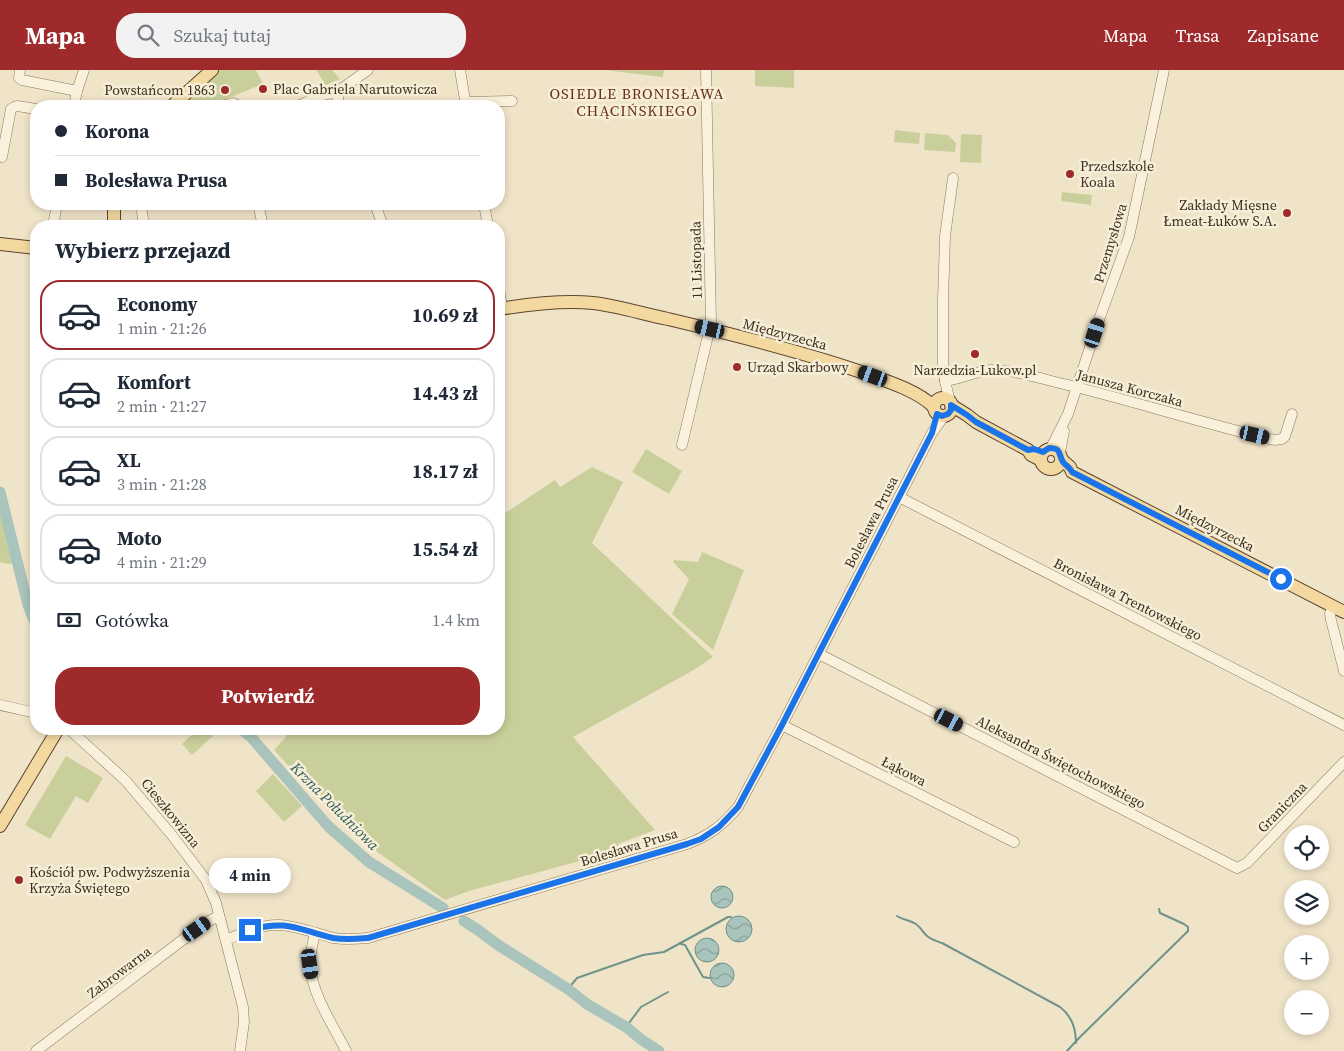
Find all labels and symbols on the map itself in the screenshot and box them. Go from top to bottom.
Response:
place label: Plac Gabriela Narutowicza [273,79,438,99]
place label: Powstańcom 1863 [104,80,215,100]
marker: Plac Gabriela Narutowicza [257,83,269,95]
district label: OSIEDLE BRONISŁAWA CHĄCIŃSKIEGO [549,83,725,121]
marker: Powstańcom 1863 [219,84,231,96]
place label: Przedszkole Koala [1080,156,1154,192]
marker: Przedszkole Koala [1064,168,1076,180]
place label: Zakłady Mięsne Łmeat-Łuków S.A. [1163,195,1277,231]
street label: Przemysłowa [1088,200,1132,285]
marker: Zakłady Mięsne Łmeat-Łuków S.A. [1281,207,1293,219]
street label: 11 Listopada [685,220,707,299]
street label: Międzyrzecka [741,313,830,355]
car [1083,316,1106,350]
car [693,318,726,340]
marker: Narzedzia-Lukow.pl [969,348,981,360]
place label: Urząd Skarbowy [747,357,849,377]
place label: Narzedzia-Lukow.pl [913,360,1037,380]
marker: Urząd Skarbowy [731,361,743,373]
car [856,364,889,388]
street label: Janusza Korczaka [1074,364,1186,412]
car [1238,424,1271,446]
street label: Bolesława Prusa [839,472,903,571]
street label: Międzyrzecka [1172,499,1259,557]
street label: Bronisława Trentowskiego [1050,553,1206,645]
route start [1270,568,1292,590]
car [932,707,965,733]
street label: Aleksandra Świętochowskiego [973,710,1150,814]
street label: Łąkowa [878,751,931,791]
water label: Krzna Południowa [285,756,384,855]
street label: Cieszkowizna [137,774,206,853]
street label: Graniczna [1253,776,1312,837]
street label: Bolesława Prusa [578,822,681,871]
callout: 4 min [209,858,291,892]
place label: Kościół pw. Podwyższenia Krzyża Świętego [29,862,191,898]
marker: Kościół pw. Podwyższenia Krzyża Świętego [13,874,25,886]
car [180,914,213,944]
route end [239,919,261,941]
street label: Zabrowarna [83,941,156,1003]
car [300,948,319,980]

